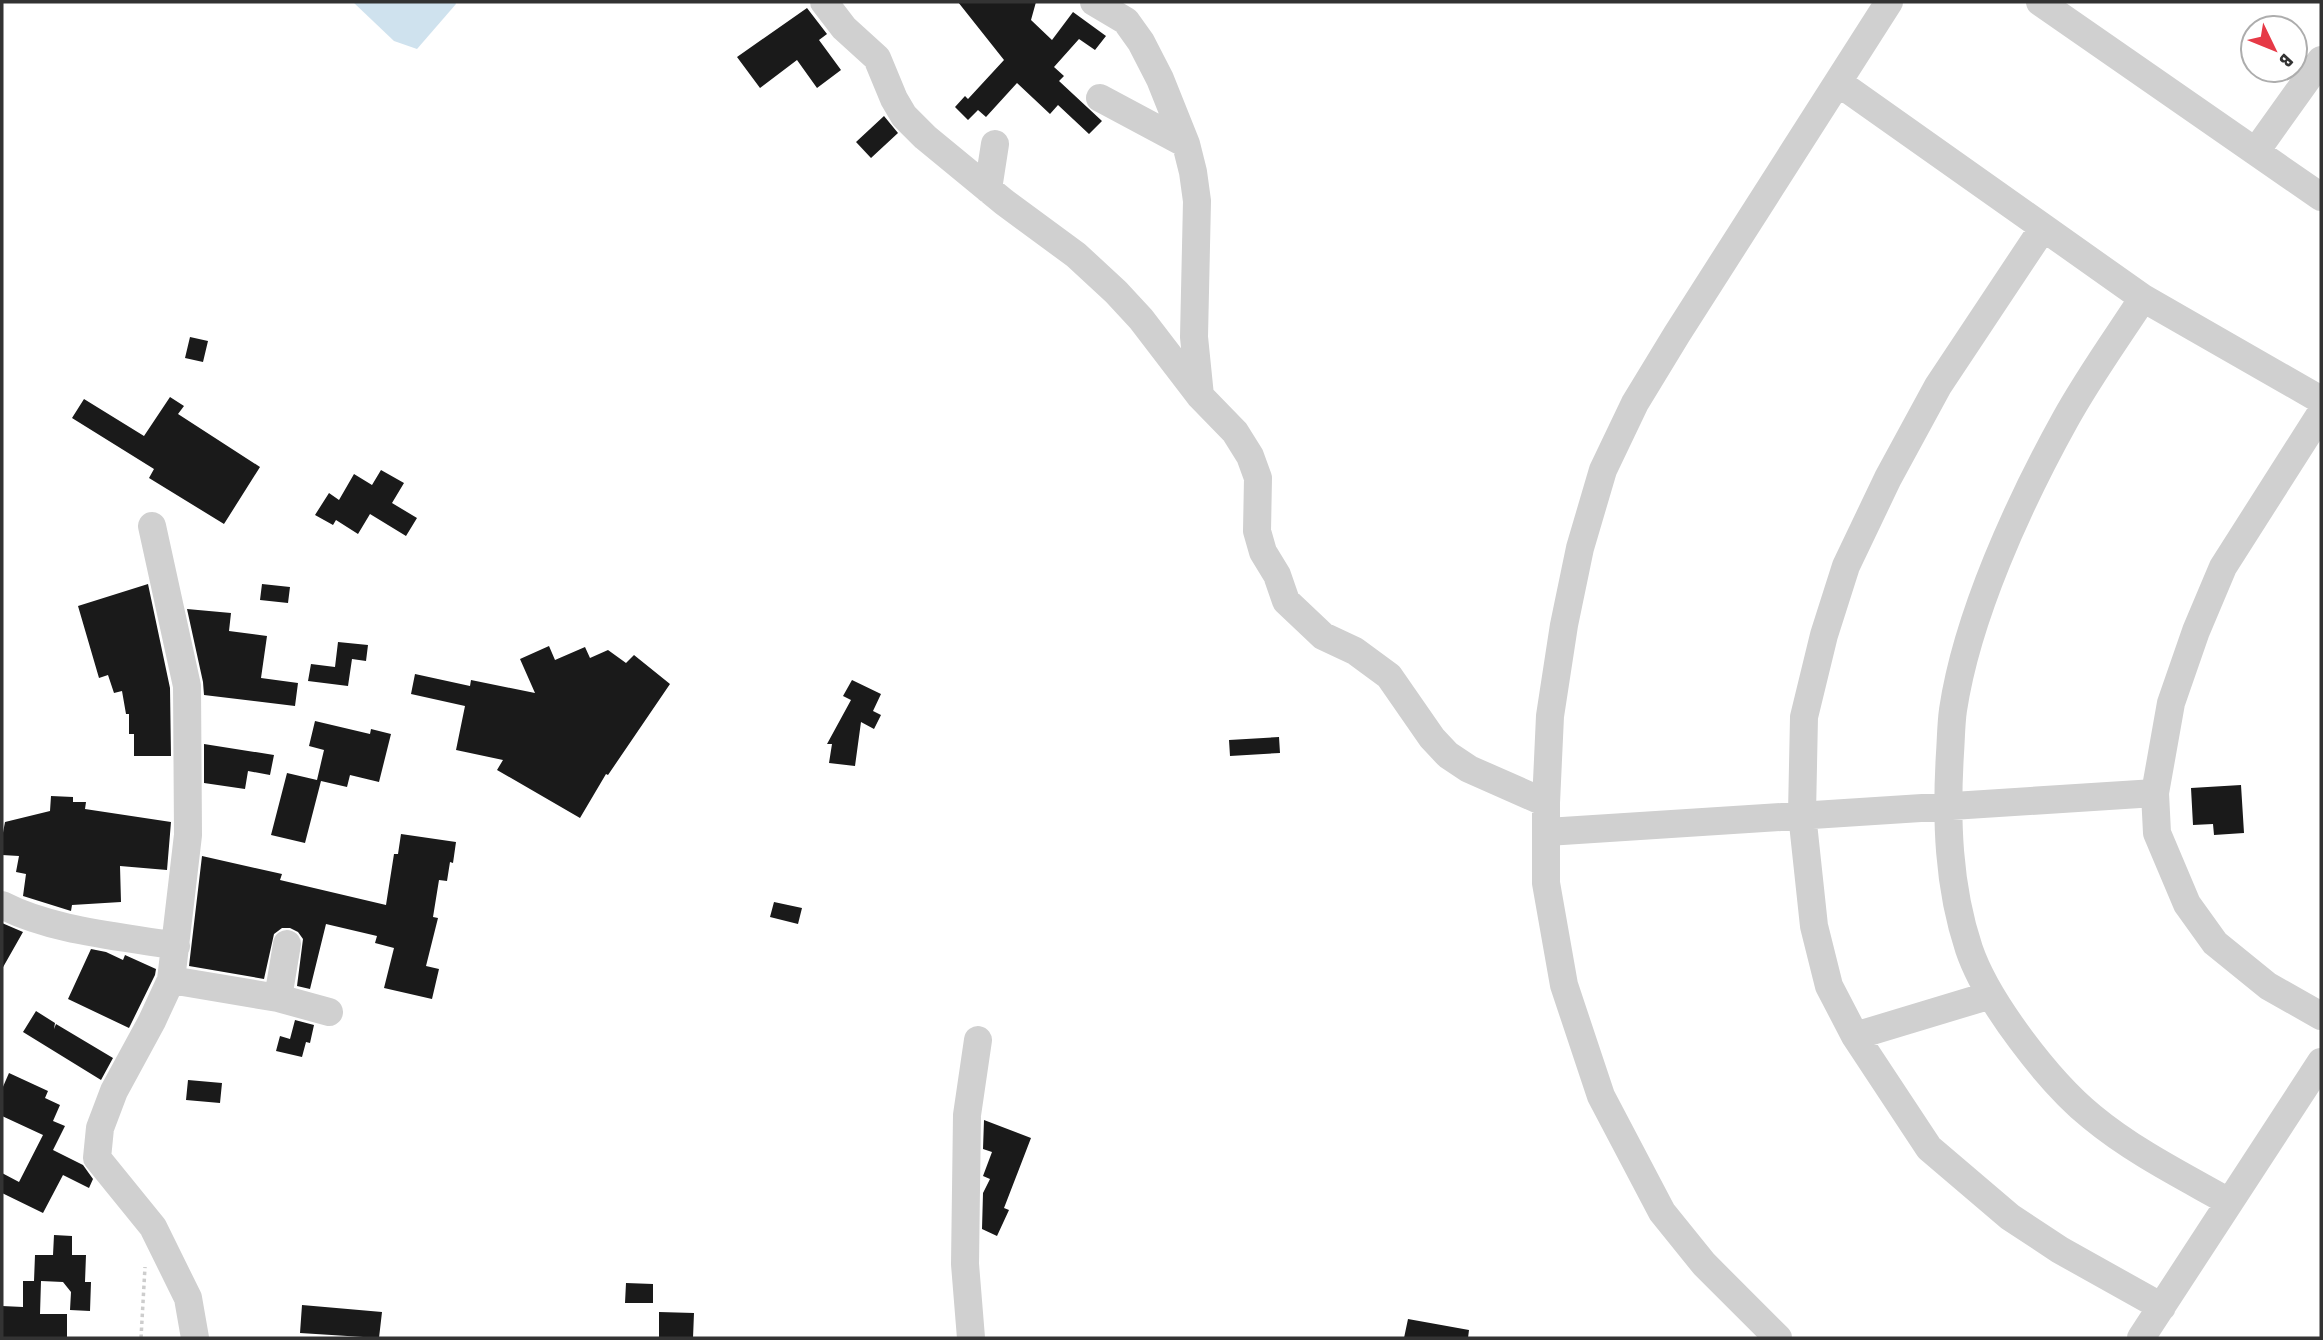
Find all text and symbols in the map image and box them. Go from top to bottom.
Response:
north arrow [2239,14,2309,84]
text: B [2275,50,2298,71]

